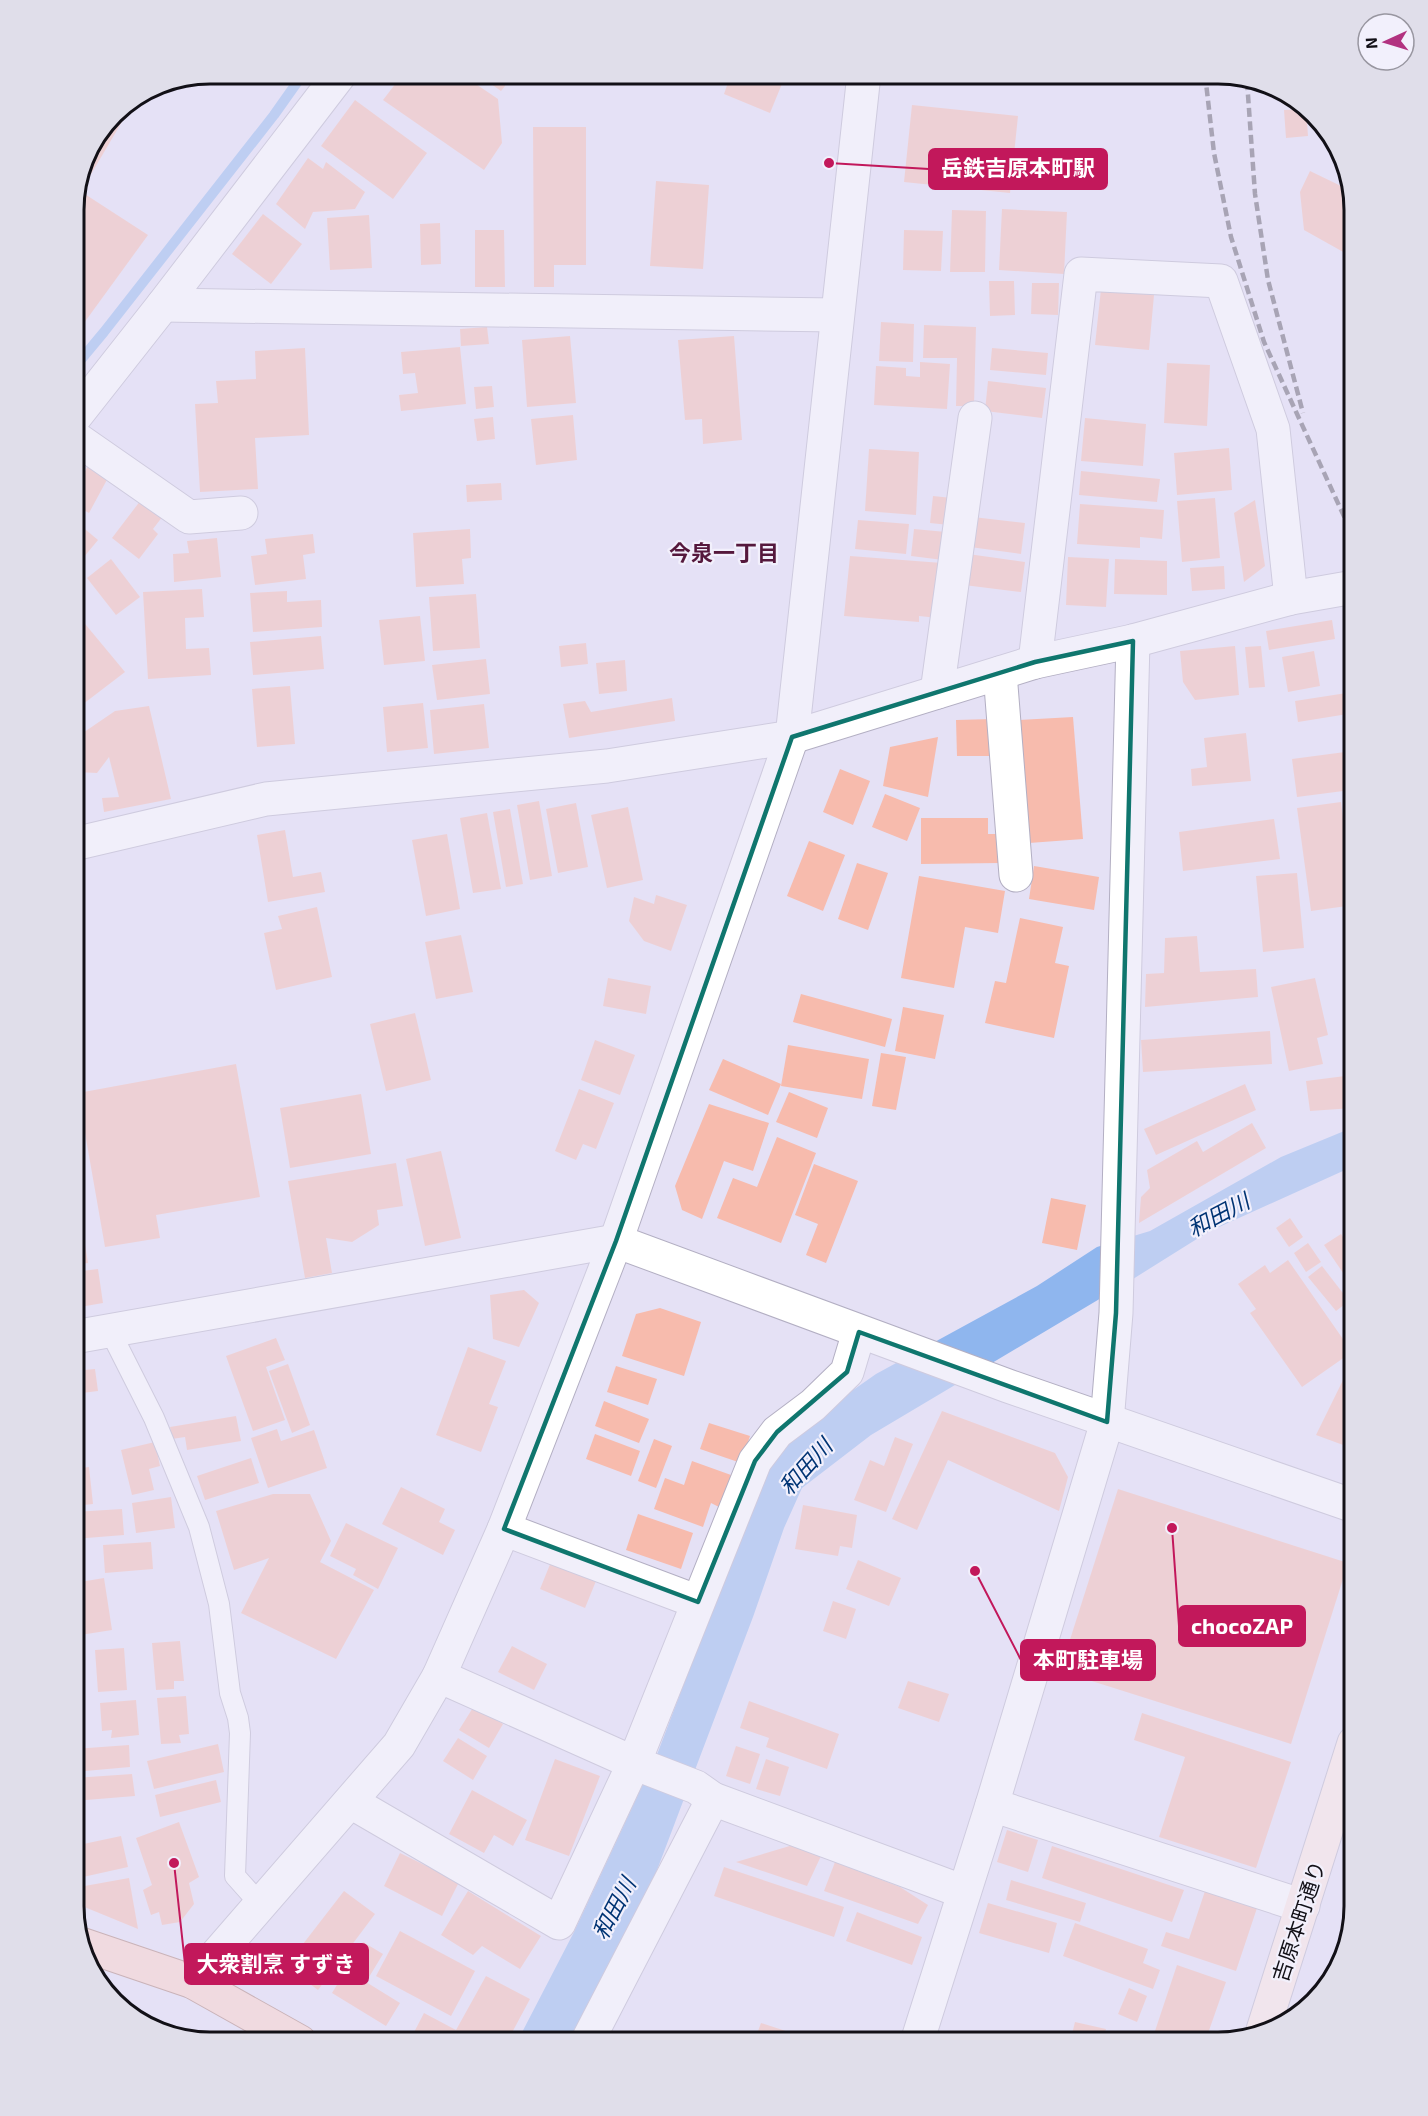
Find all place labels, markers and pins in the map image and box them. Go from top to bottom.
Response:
callout: 岳鉄吉原本町駅 [929,149,1107,189]
callout: chocoZAP [1179,1606,1305,1646]
callout: 本町駐車場 [1021,1640,1155,1680]
callout: 大衆割烹 すずき [185,1944,368,1984]

